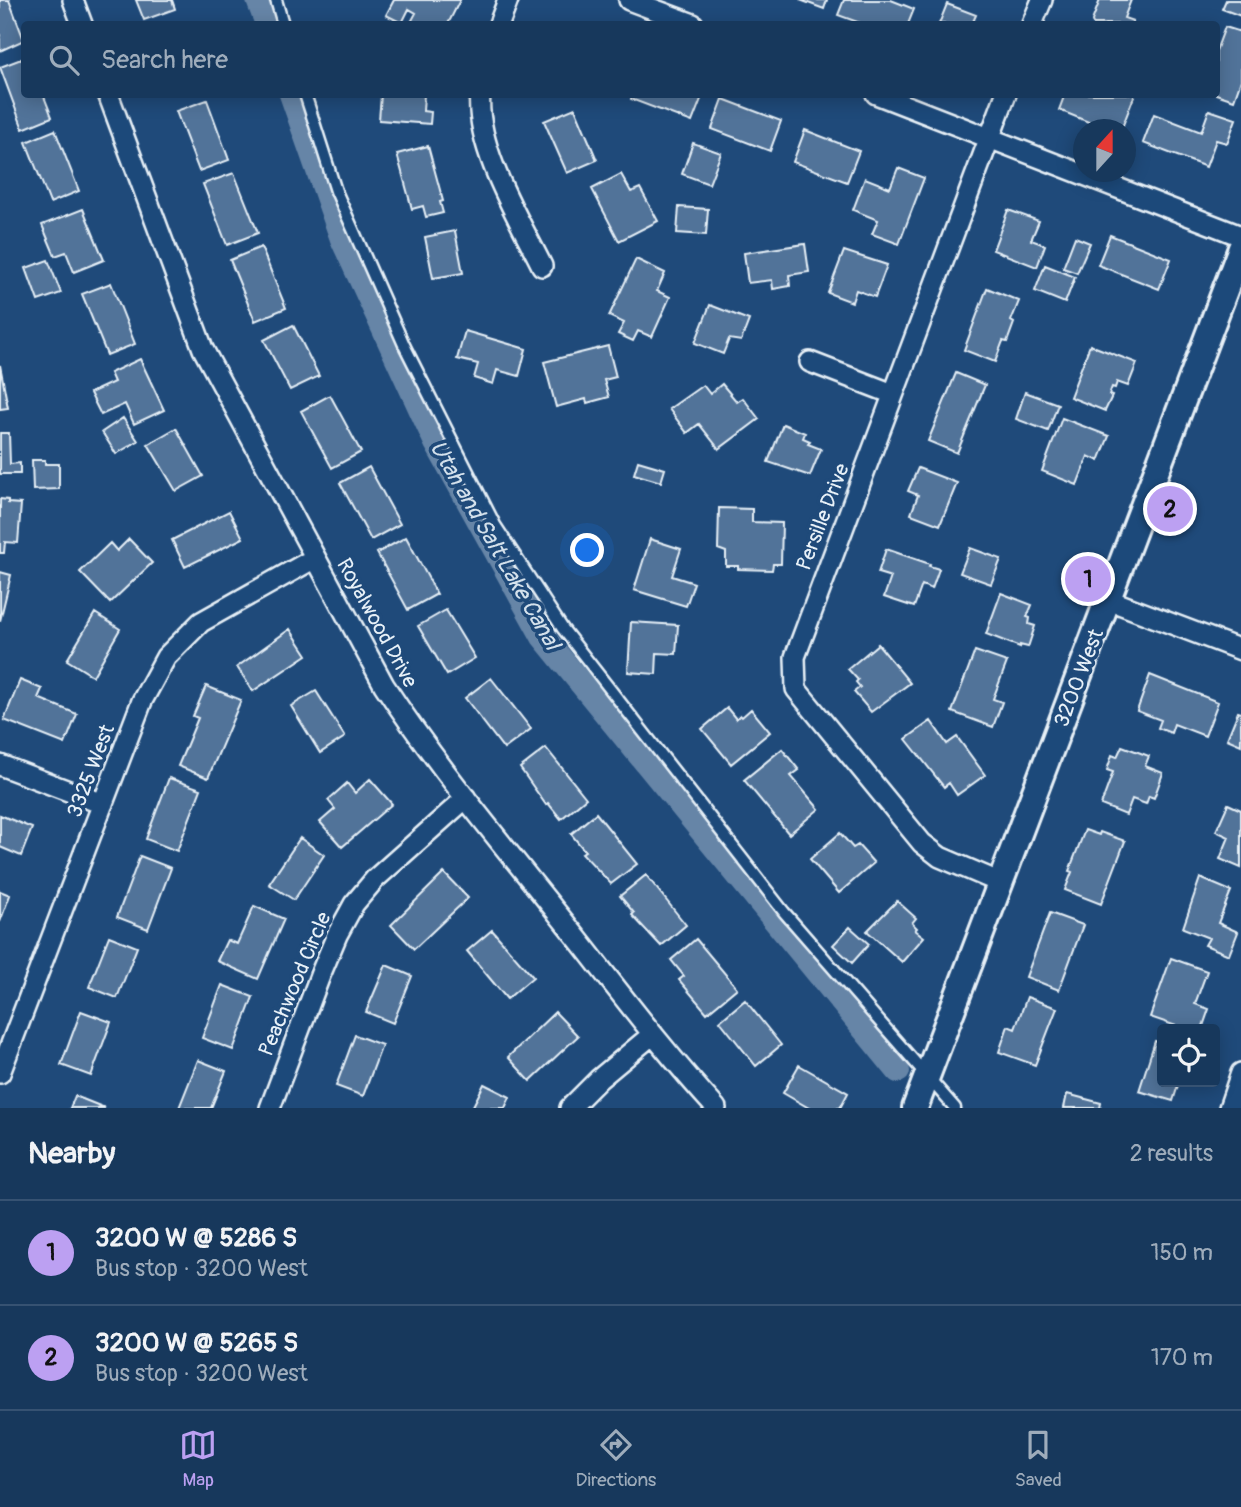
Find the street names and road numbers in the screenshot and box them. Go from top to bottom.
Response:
street label: Persille Drive [790,459,856,574]
street label: Royalwood Drive [330,554,424,693]
street label: 3200 West [1048,625,1110,731]
street label: 3325 West [61,720,121,821]
street label: Peachwood Circle [252,907,338,1060]

